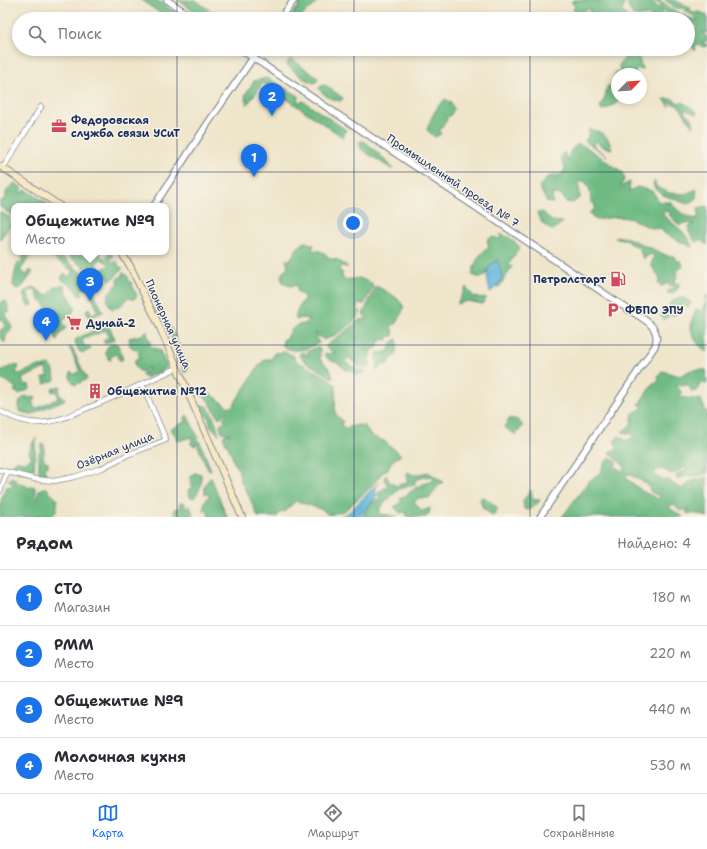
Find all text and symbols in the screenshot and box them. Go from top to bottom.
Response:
search box [12,12,695,56]
icon: search [26,23,48,45]
text: Поиск [58,24,102,44]
north arrow [611,68,647,104]
pin: 2 [259,83,285,116]
place label: Федоровская служба связи УСиТ [71,113,180,141]
office icon: Федоровская служба связи УСиТ [50,117,68,135]
street label: Промышленный проезд № 7 [384,131,522,231]
pin: 1 [241,144,267,177]
popup [11,203,169,255]
text: Общежитие №9 [25,211,155,231]
your location [343,213,363,233]
text: Место [25,231,66,248]
pin: 3 [77,268,103,301]
fuel station icon: Петролстарт [609,270,627,288]
place label: Петролстарт [533,272,606,287]
street label: Пионерная улица [142,277,194,371]
parking icon: ФБПО ЭПУ [604,301,622,319]
place label: ФБПО ЭПУ [625,303,684,318]
pin: 4 [33,308,59,341]
supermarket icon: Дунай-2 [65,314,83,332]
place label: Дунай-2 [86,316,136,331]
building icon: Общежитие №12 [86,382,104,400]
place label: Общежитие №12 [107,384,207,399]
street label: Озёрная улица [74,429,156,473]
text: Рядом [16,532,73,554]
text: Найдено: 4 [617,535,691,552]
text: СТО [54,579,82,599]
text: 1 [26,589,32,606]
text: 180 m [652,589,691,606]
text: Магазин [54,599,110,616]
text: РММ [54,635,94,655]
text: 2 [24,645,34,662]
text: 220 m [649,645,691,662]
text: Место [54,655,94,672]
text: Общежитие №9 [54,691,184,711]
text: 3 [24,701,34,718]
text: 440 m [649,701,691,718]
text: Место [54,711,94,728]
text: Молочная кухня [54,747,186,767]
text: 4 [24,757,34,774]
text: 530 m [650,757,691,774]
text: Место [54,767,94,784]
tab: Карта [92,802,124,841]
tab: Маршрут [308,802,359,841]
tab: Сохранённые [543,802,615,841]

